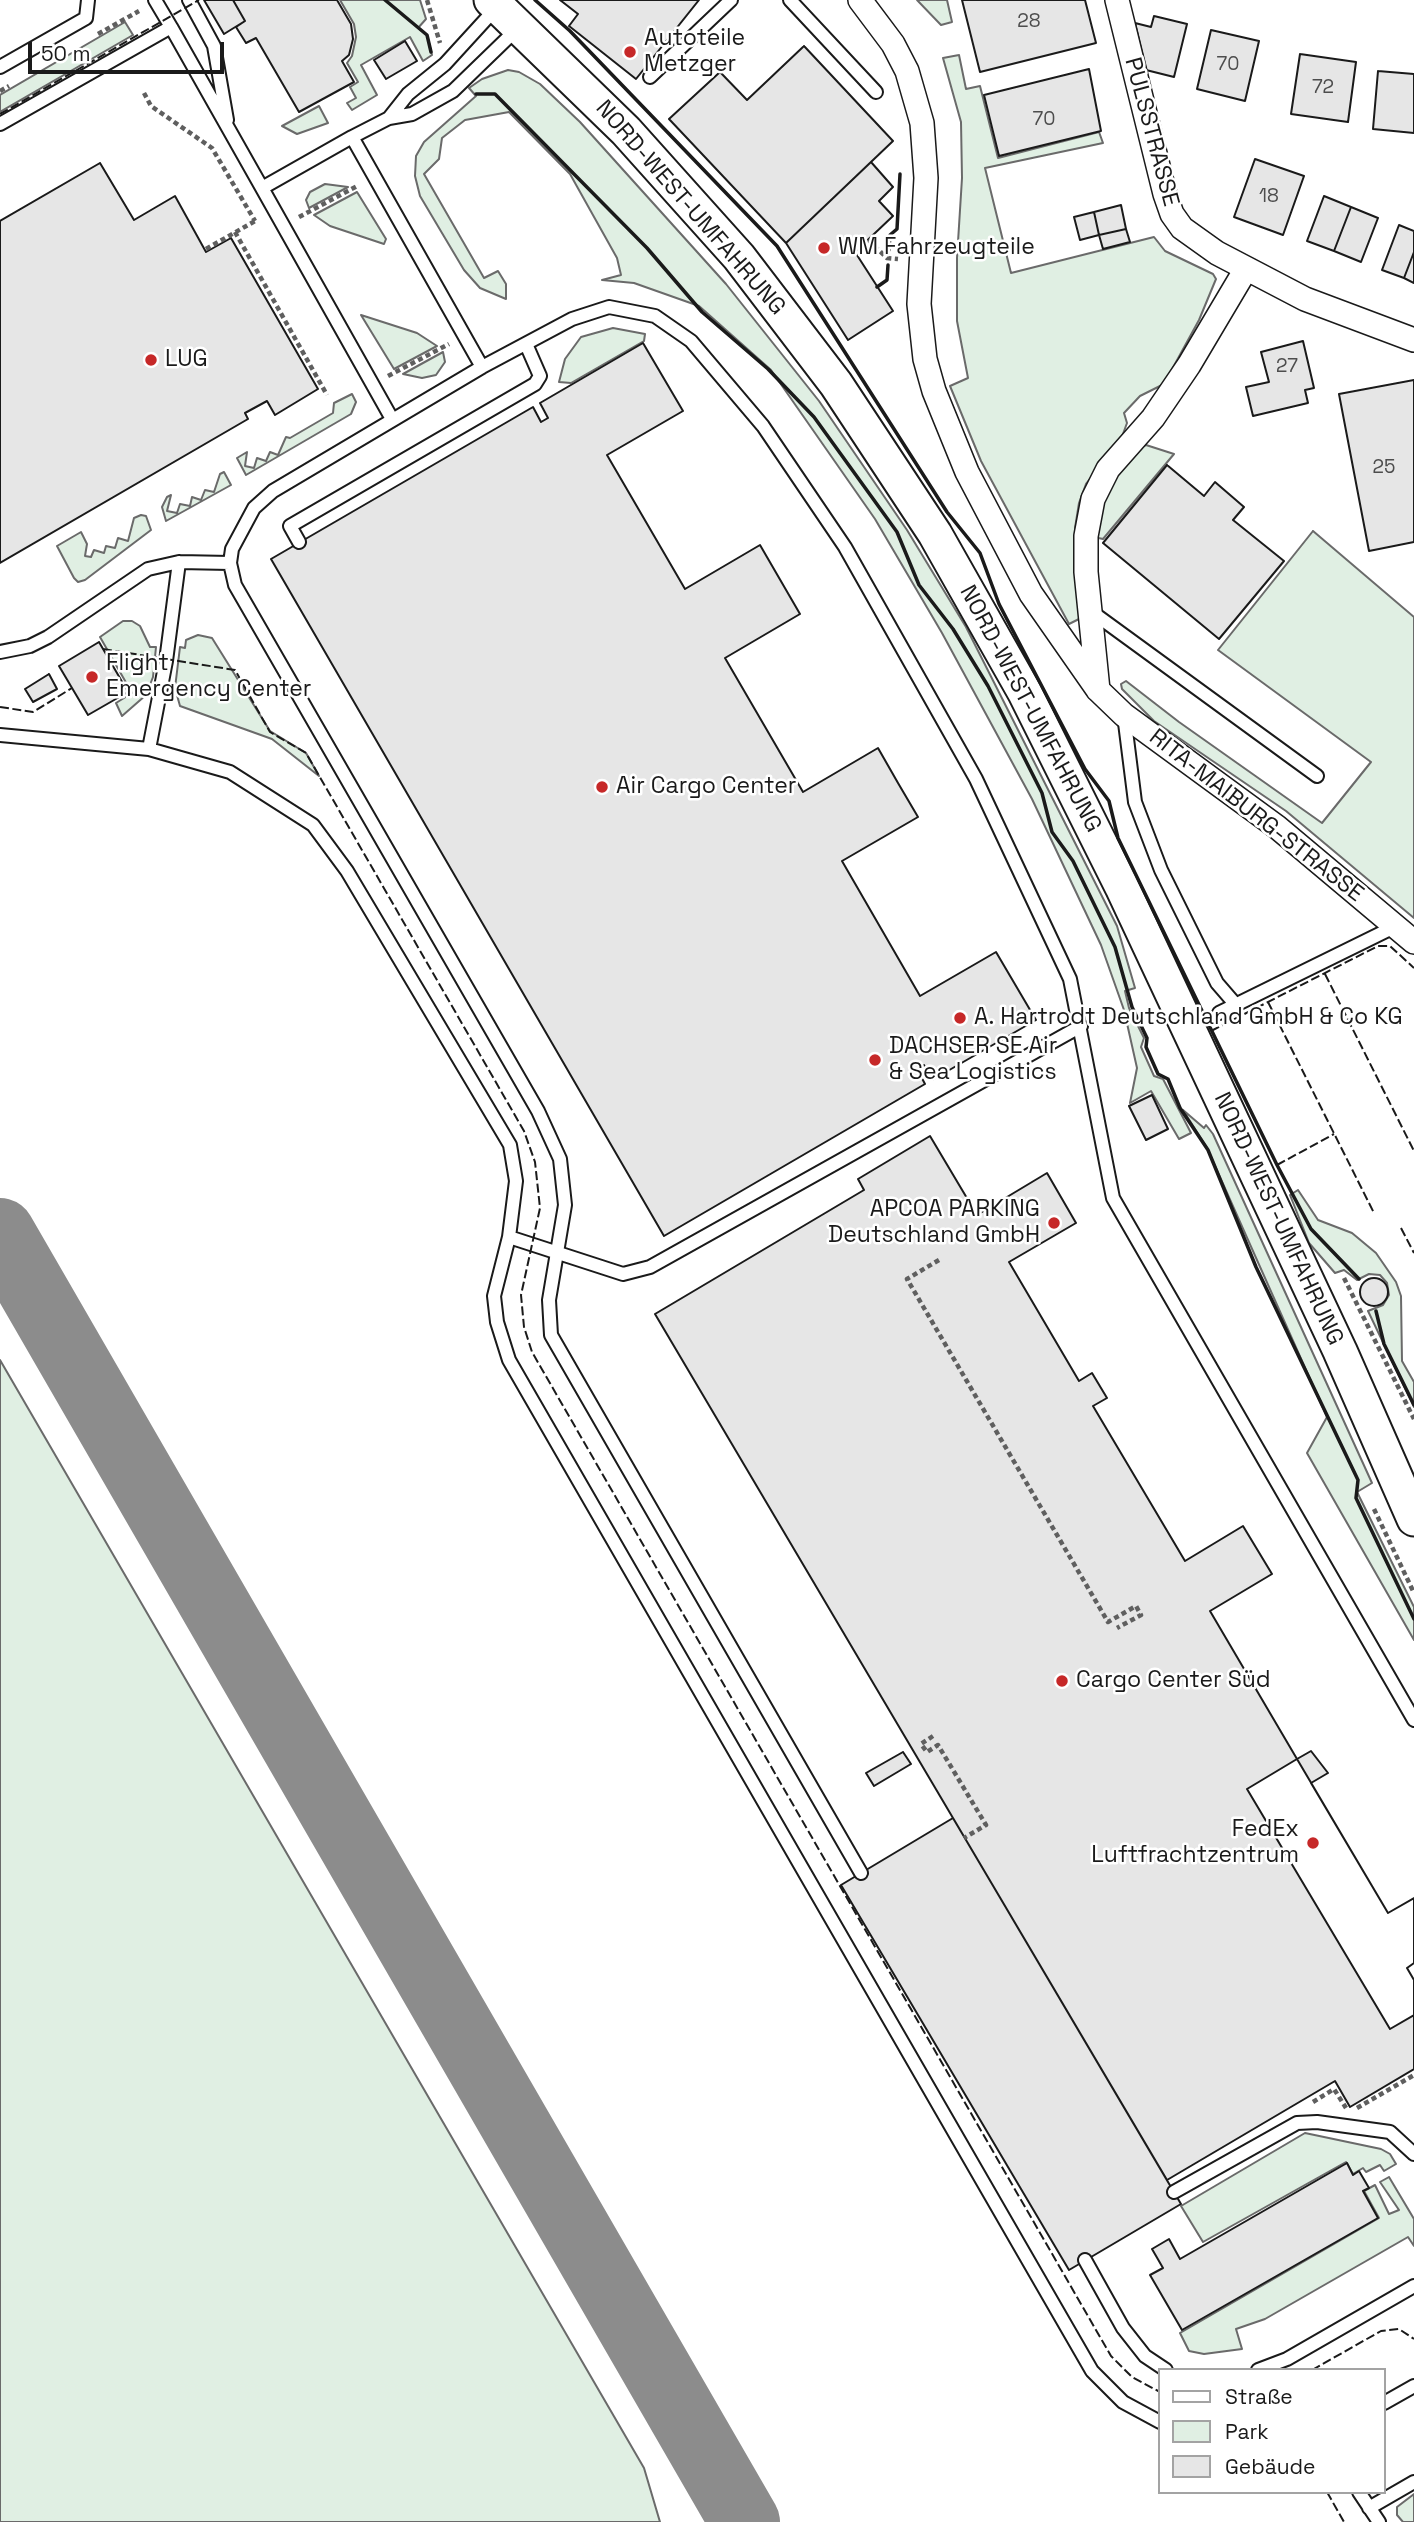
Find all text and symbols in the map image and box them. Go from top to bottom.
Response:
house number: 28 [1017,11,1041,33]
place label: Autoteile Metzger [644,25,745,79]
scale bar [32,28,228,72]
text: 50 m [41,40,91,67]
marker: Autoteile Metzger [622,44,638,60]
house number: 70 [1217,54,1239,76]
street label: PULSSTRASSE [1118,55,1184,209]
house number: 72 [1312,77,1334,99]
street label: NORD-WEST-UMFAHRUNG [589,95,791,321]
house number: 70 [1033,109,1055,131]
house number: 18 [1259,186,1279,208]
place label: WM Fahrzeugteile [838,234,1035,262]
marker: WM Fahrzeugteile [816,240,832,256]
place label: LUG [165,346,208,374]
marker: LUG [143,352,159,368]
house number: 27 [1276,356,1298,378]
house number: 25 [1373,457,1395,479]
street label: NORD-WEST-UMFAHRUNG [953,581,1107,837]
place label: Flight Emergency Center [106,650,311,704]
marker: Flight Emergency Center [84,669,100,685]
street label: RITA-MAIBURG-STRASSE [1143,724,1369,908]
place label: Air Cargo Center [616,773,796,801]
marker: Air Cargo Center [594,779,610,795]
place label: A. Hartrodt Deutschland GmbH & Co KG [974,1004,1403,1032]
marker: A. Hartrodt Deutschland GmbH & Co KG [952,1010,968,1026]
place label: DACHSER SE Air & Sea Logistics [889,1033,1057,1087]
marker: DACHSER SE Air & Sea Logistics [867,1052,883,1068]
street label: NORD-WEST-UMFAHRUNG [1207,1088,1349,1350]
place label: APCOA PARKING Deutschland GmbH [828,1196,1040,1250]
marker: APCOA PARKING Deutschland GmbH [1046,1215,1062,1231]
place label: Cargo Center Süd [1076,1667,1271,1695]
marker: Cargo Center Süd [1054,1673,1070,1689]
place label: FedEx Luftfrachtzentrum [1091,1816,1299,1870]
marker: FedEx Luftfrachtzentrum [1305,1835,1321,1851]
legend [1158,2368,1386,2494]
text: Straße [1225,2383,1293,2410]
text: Park [1225,2418,1269,2445]
text: Gebäude [1225,2453,1315,2480]

